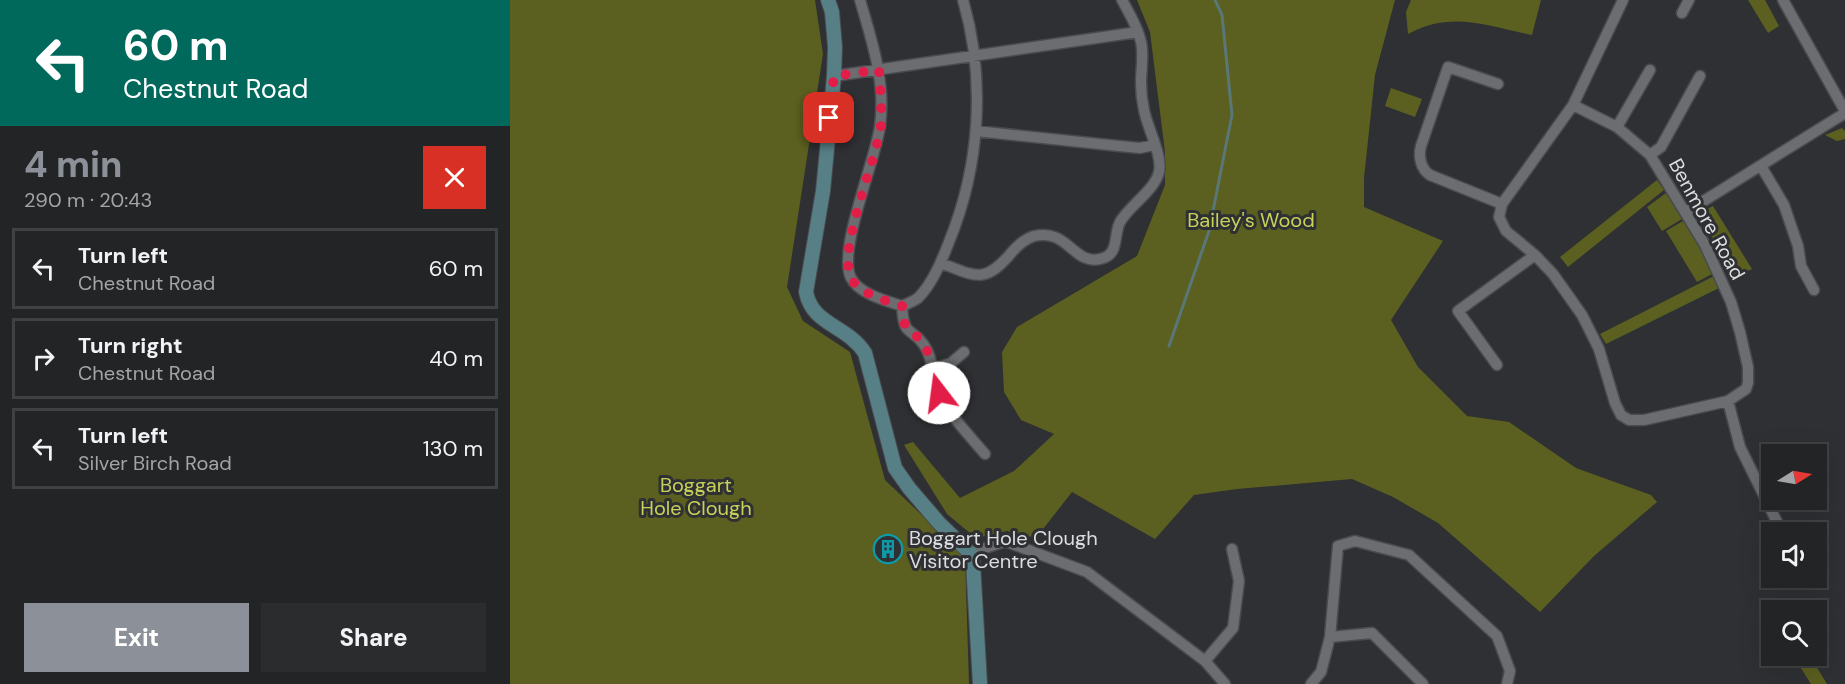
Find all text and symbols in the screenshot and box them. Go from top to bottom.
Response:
text: 60 m [123,18,229,73]
icon: left [24,24,102,102]
text: Chestnut Road [123,71,308,106]
pin [803,92,854,143]
icon: arrive [812,101,845,134]
text: 4 min [24,141,122,188]
button: close [423,146,486,209]
street label: Benmore Road [1663,154,1751,284]
text: 290 m · 20:43 [24,187,152,213]
park label: Bailey's Wood [1187,207,1315,233]
text: Turn left [78,241,168,270]
icon: left [27,252,60,285]
text: 60 m [429,254,483,283]
text: Chestnut Road [78,270,215,296]
text: Turn right [78,331,183,360]
icon: right [27,342,60,375]
text: 40 m [429,344,483,373]
text: Chestnut Road [78,360,215,386]
position arrow [907,361,971,425]
text: Turn left [78,421,168,450]
icon: left [27,432,60,465]
text: 130 m [423,434,483,463]
north arrow [1761,444,1827,510]
map controls [1761,444,1827,666]
text: Silver Birch Road [78,450,232,476]
park label: Boggart Hole Clough [640,472,752,521]
button: sound [1761,522,1827,588]
place label: Boggart Hole Clough Visitor Centre [909,525,1098,574]
building icon: Boggart Hole Clough Visitor Centre [872,533,904,565]
button: search [1761,600,1827,666]
button: Exit [24,603,249,672]
button: Share [261,603,486,672]

